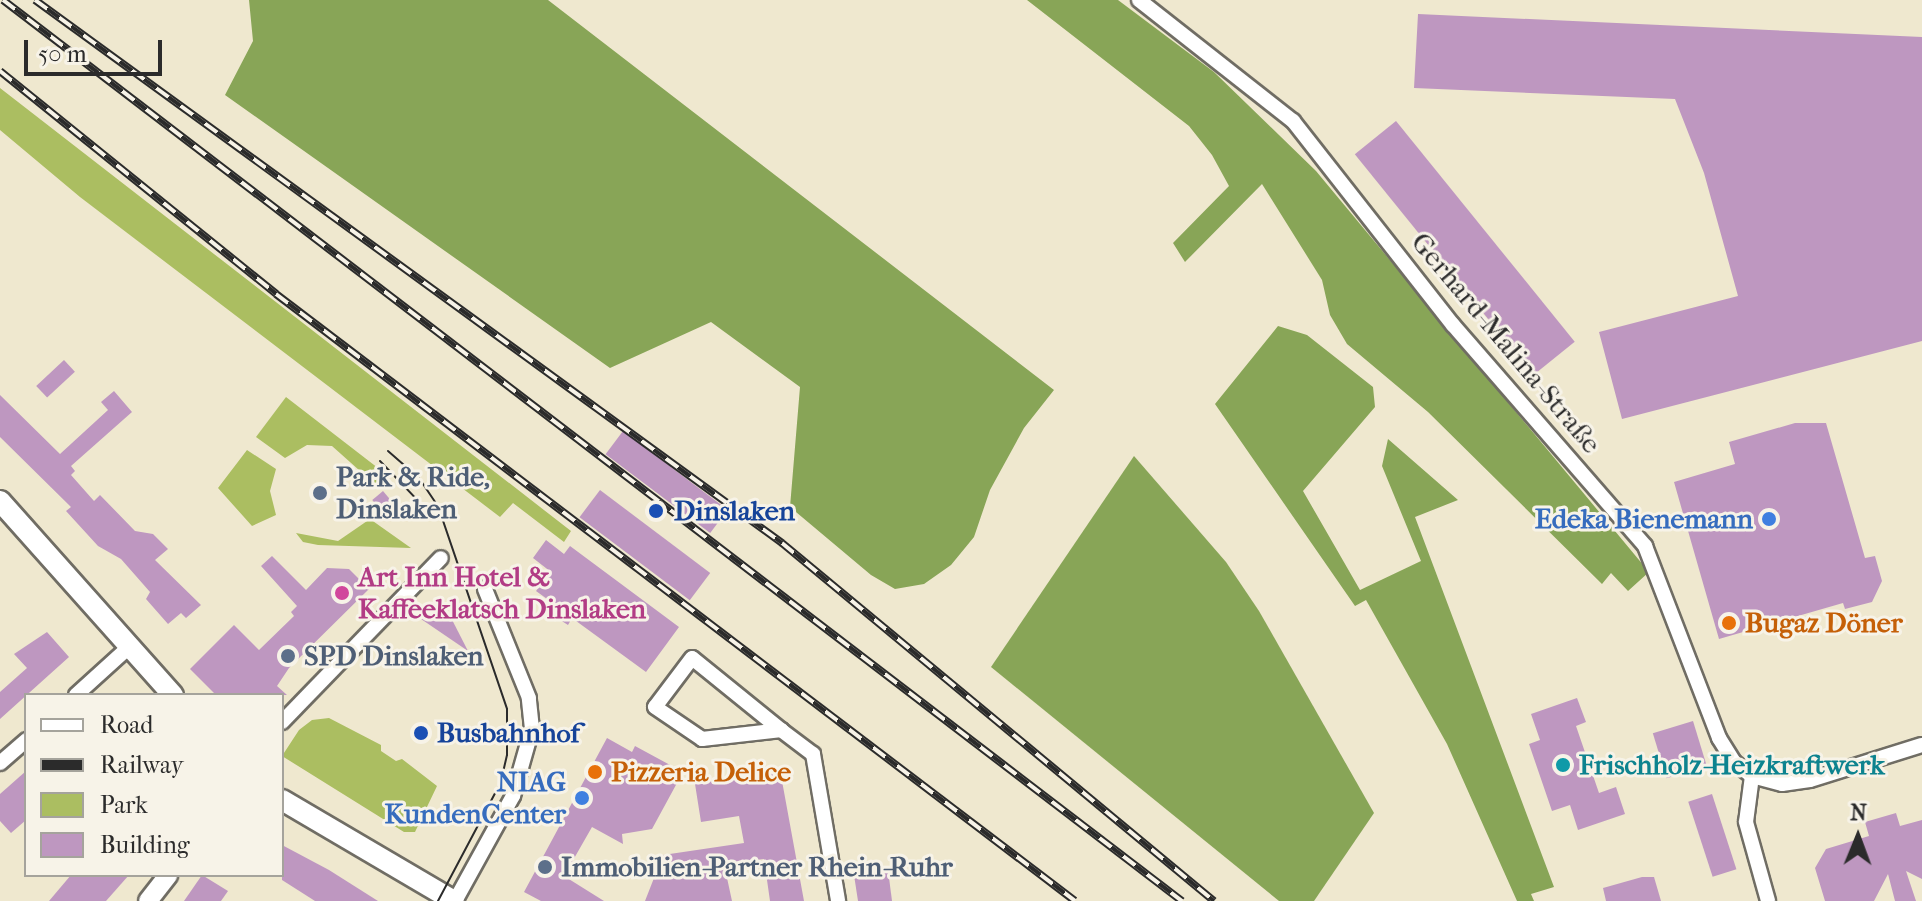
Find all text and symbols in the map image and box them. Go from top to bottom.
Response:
scale bar [28,24,166,74]
text: 50 m [38,40,87,68]
street label: Gerhard-Malina-Straße [1404,226,1608,460]
place label: Park & Ride, Dinslaken [336,460,490,526]
marker: Park & Ride, Dinslaken [311,484,329,502]
place label: Dinslaken [674,494,795,528]
marker: Dinslaken [645,500,667,522]
place label: Edeka Bienemann [1535,502,1753,536]
marker: Edeka Bienemann [1760,510,1778,528]
place label: Art Inn Hotel & Kaffeeklatsch Dinslaken [358,560,646,626]
marker: Art Inn Hotel & Kaffeeklatsch Dinslaken [333,584,351,602]
place label: Bugaz Döner [1745,606,1903,640]
marker: Bugaz Döner [1720,614,1738,632]
place label: SPD Dinslaken [304,639,483,673]
marker: SPD Dinslaken [279,647,297,665]
legend [24,693,284,877]
text: Road [100,711,153,739]
place label: Busbahnhof [437,716,580,750]
marker: Busbahnhof [412,724,430,742]
place label: Frischholz-Heizkraftwerk [1579,748,1885,782]
text: Railway [100,751,183,779]
place label: Pizzeria Delice [611,755,791,789]
marker: Frischholz-Heizkraftwerk [1554,756,1572,774]
marker: Pizzeria Delice [586,763,604,781]
place label: NIAG KundenCenter [384,765,566,831]
marker: NIAG KundenCenter [573,789,591,807]
text: Park [100,791,148,819]
north arrow [1818,797,1898,877]
text: N [1850,800,1867,826]
text: Building [100,831,190,859]
place label: Immobilien-Partner Rhein-Ruhr [561,850,953,884]
marker: Immobilien-Partner Rhein-Ruhr [536,858,554,876]

